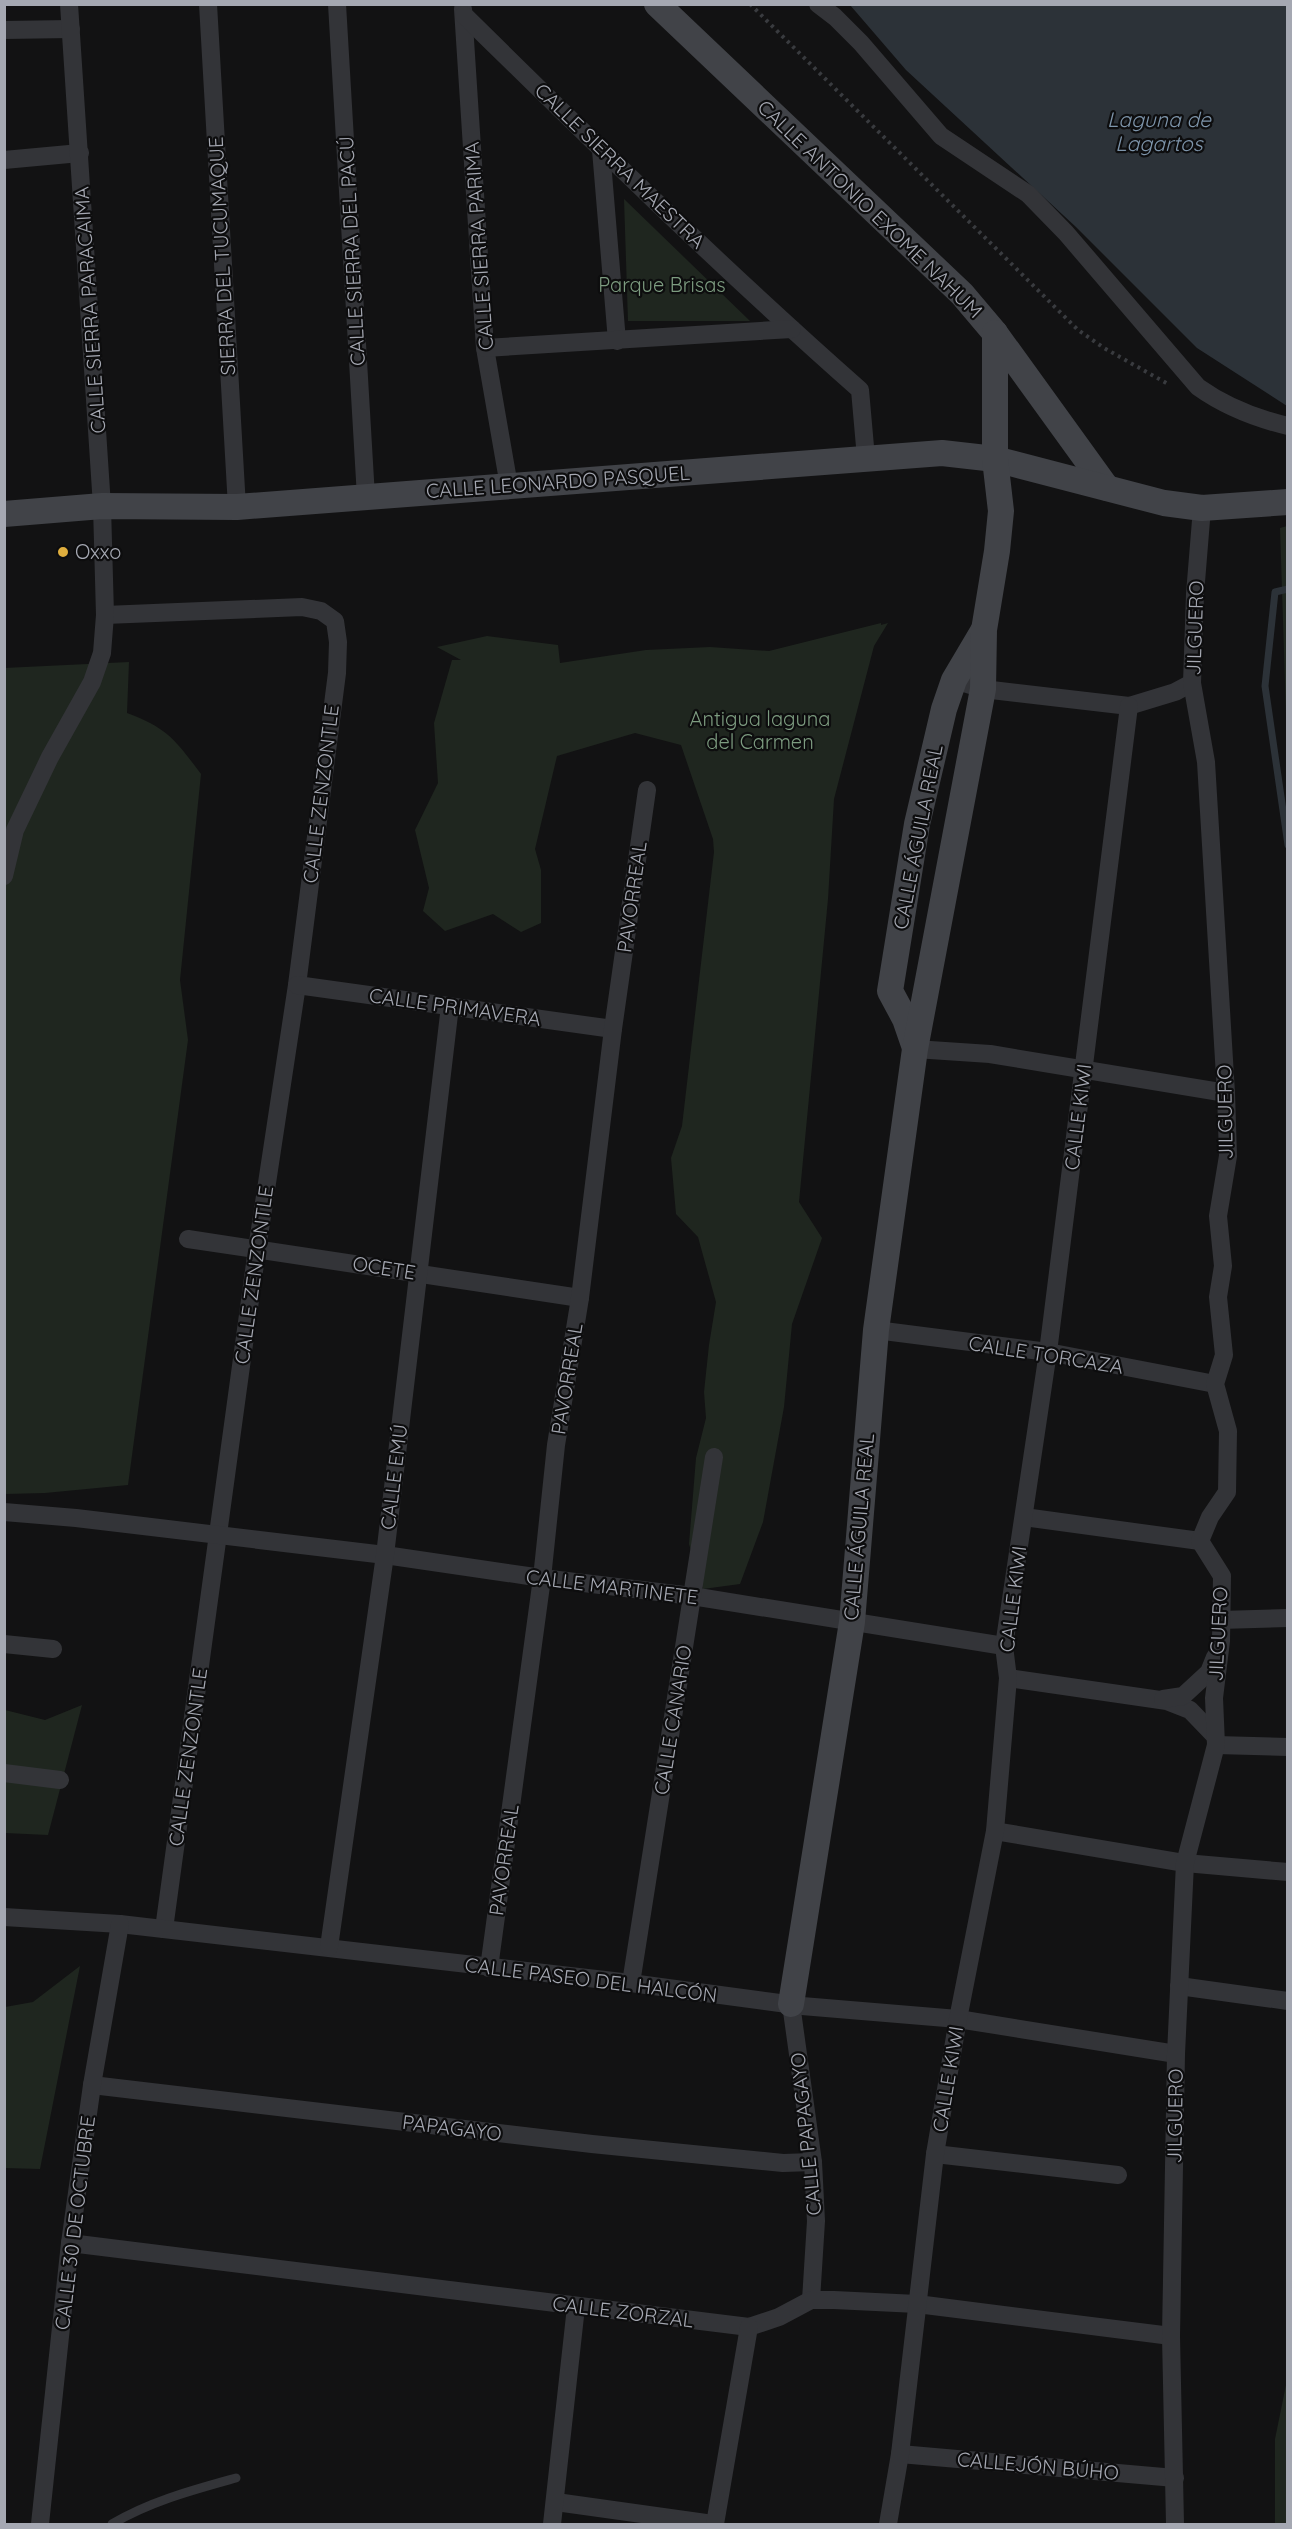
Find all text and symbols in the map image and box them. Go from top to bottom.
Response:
street label: CALLE SIERRA MAESTRA [530,78,711,254]
street label: CALLE ANTONIO EXOME NAHUM [753,94,988,323]
water label: Laguna de Lagartos [1107,106,1212,156]
street label: SIERRA DEL TUCUMAQUE [203,136,240,376]
street label: CALLE SIERRA DEL PACÚ [333,136,370,367]
street label: CALLE SIERRA PARIMA [459,141,498,351]
street label: CALLE SIERRA PARACAIMA [68,186,111,434]
park label: Parque Brisas [598,272,726,297]
street label: CALLE LEONARDO PASQUEL [425,460,691,503]
place label: Oxxo [75,539,121,564]
marker: Oxxo [56,545,70,559]
street label: JILGUERO [1180,580,1209,676]
street label: CALLE ZENZONTLE [297,703,344,885]
park label: Antigua laguna del Carmen [690,706,830,754]
street label: CALLE ÁGUILA REAL [887,742,948,931]
street label: PAVORREAL [611,839,652,954]
street label: CALLE PRIMAVERA [368,982,543,1031]
street label: CALLE KIWI [1059,1062,1096,1172]
street label: JILGUERO [1211,1064,1238,1160]
street label: CALLE ZENZONTLE [229,1184,278,1366]
street label: OCETE [351,1250,417,1285]
street label: PAVORREAL [545,1321,588,1436]
street label: CALLE TORCAZA [967,1330,1125,1379]
street label: CALLE EMÚ [375,1423,412,1531]
street label: CALLE ÁGUILA REAL [838,1432,879,1621]
street label: CALLE KIWI [994,1544,1031,1654]
street label: CALLE MARTINETE [525,1564,700,1609]
street label: JILGUERO [1203,1586,1232,1682]
street label: CALLE CANARIO [648,1643,697,1797]
street label: CALLE ZENZONTLE [163,1666,212,1848]
street label: PAVORREAL [483,1802,524,1917]
street label: CALLE PASEO DEL HALCÓN [463,1952,719,2007]
street label: CALLE KIWI [927,2024,968,2134]
street label: CALLE PAPAGAYO [784,2051,827,2217]
street label: JILGUERO [1161,2068,1188,2164]
street label: PAPAGAYO [401,2109,503,2146]
street label: CALLE 30 DE OCTUBRE [49,2114,100,2331]
street label: CALLE ZORZAL [551,2290,695,2333]
street label: CALLEJÓN BÚHO [956,2446,1120,2485]

